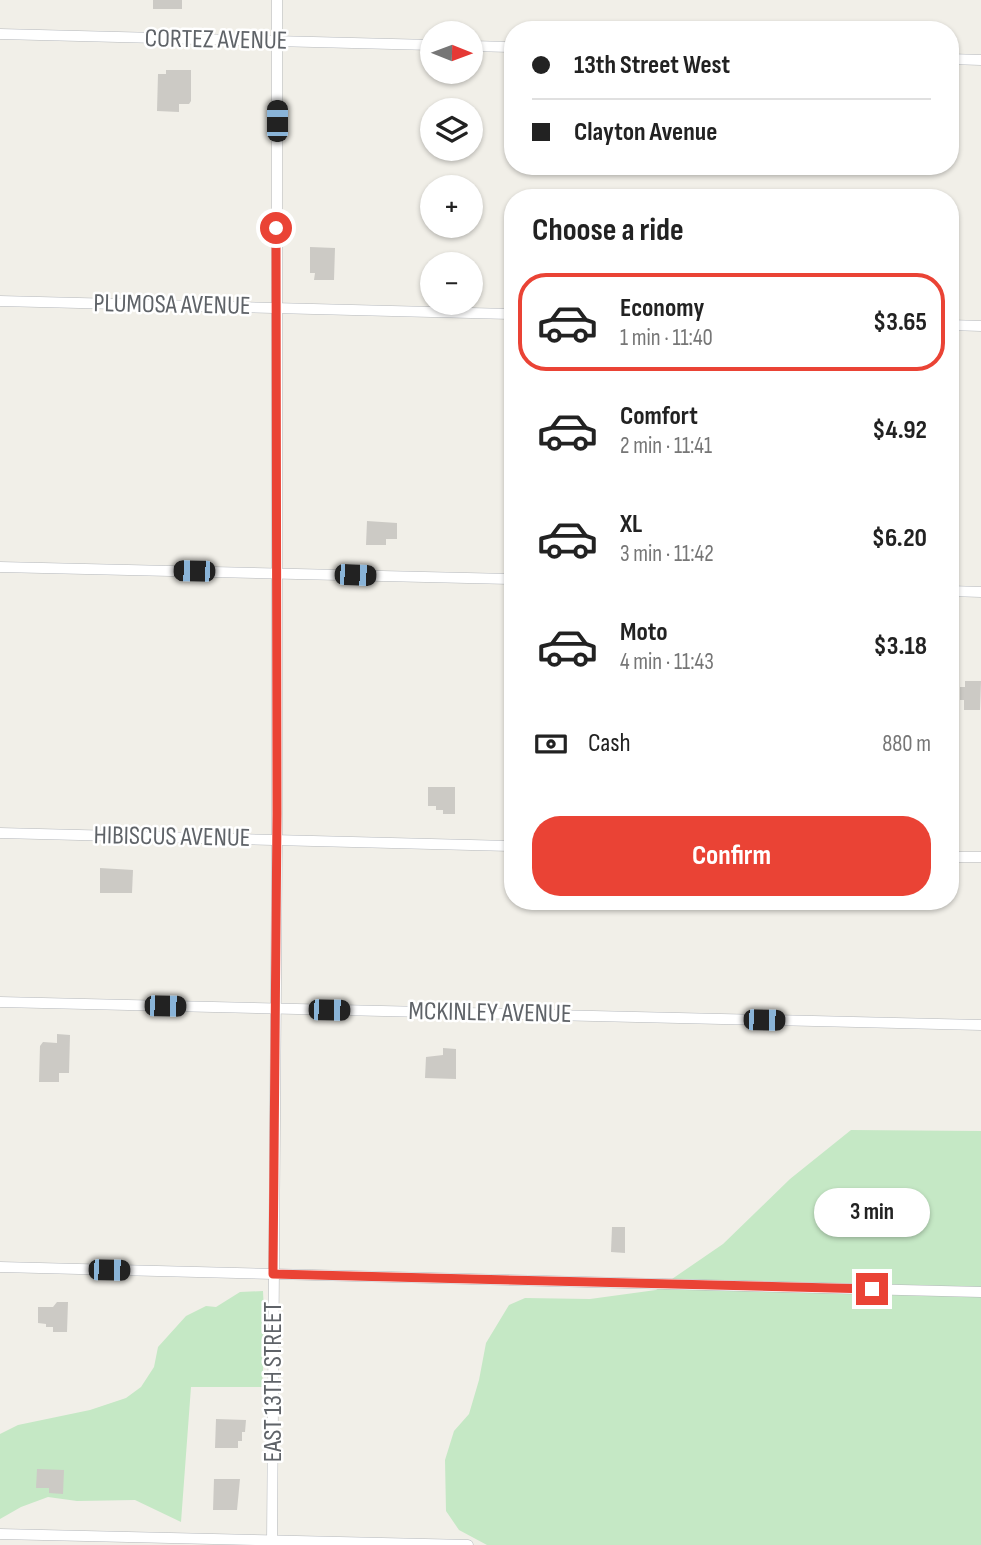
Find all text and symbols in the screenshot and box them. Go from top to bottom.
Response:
north arrow [420,21,483,84]
map controls [420,21,483,315]
street label: CORTEZ AVENUE [144,23,288,57]
text: 13th Street West [574,50,730,81]
button: layers [420,98,483,161]
car [267,100,288,142]
text: Clayton Avenue [574,117,717,148]
button: + [420,175,483,238]
text: Choose a ride [532,211,684,250]
route start [260,212,292,244]
button: − [420,252,483,315]
street label: PLUMOSA AVENUE [93,288,251,322]
icon: car [536,291,599,354]
text: Economy [620,293,704,324]
text: $3.65 [873,307,927,338]
text: 1 min · 11:40 [620,324,713,352]
icon: car [536,399,599,462]
text: Comfort [620,401,698,432]
text: $4.92 [872,415,927,446]
text: 2 min · 11:41 [620,432,712,460]
icon: car [536,507,599,570]
text: XL [620,509,642,540]
text: $6.20 [872,523,927,554]
text: 3 min · 11:42 [620,540,714,568]
car [173,560,216,582]
car [334,564,377,586]
icon: car [536,615,599,678]
text: Moto [620,617,668,648]
text: $3.18 [873,631,927,662]
text: 4 min · 11:43 [620,648,714,676]
icon: cash [532,725,570,763]
text: Cash [588,728,631,759]
text: 880 m [882,730,931,758]
button: Confirm [532,816,931,896]
street label: HIBISCUS AVENUE [93,820,251,854]
car [144,995,187,1017]
street label: MCKINLEY AVENUE [408,996,572,1030]
car [308,999,351,1021]
car [743,1009,786,1031]
callout: 3 min [814,1188,930,1236]
text: 3 min [850,1198,894,1226]
car [88,1259,131,1281]
route end [856,1273,888,1305]
street label: EAST 13TH STREET [258,1302,289,1462]

